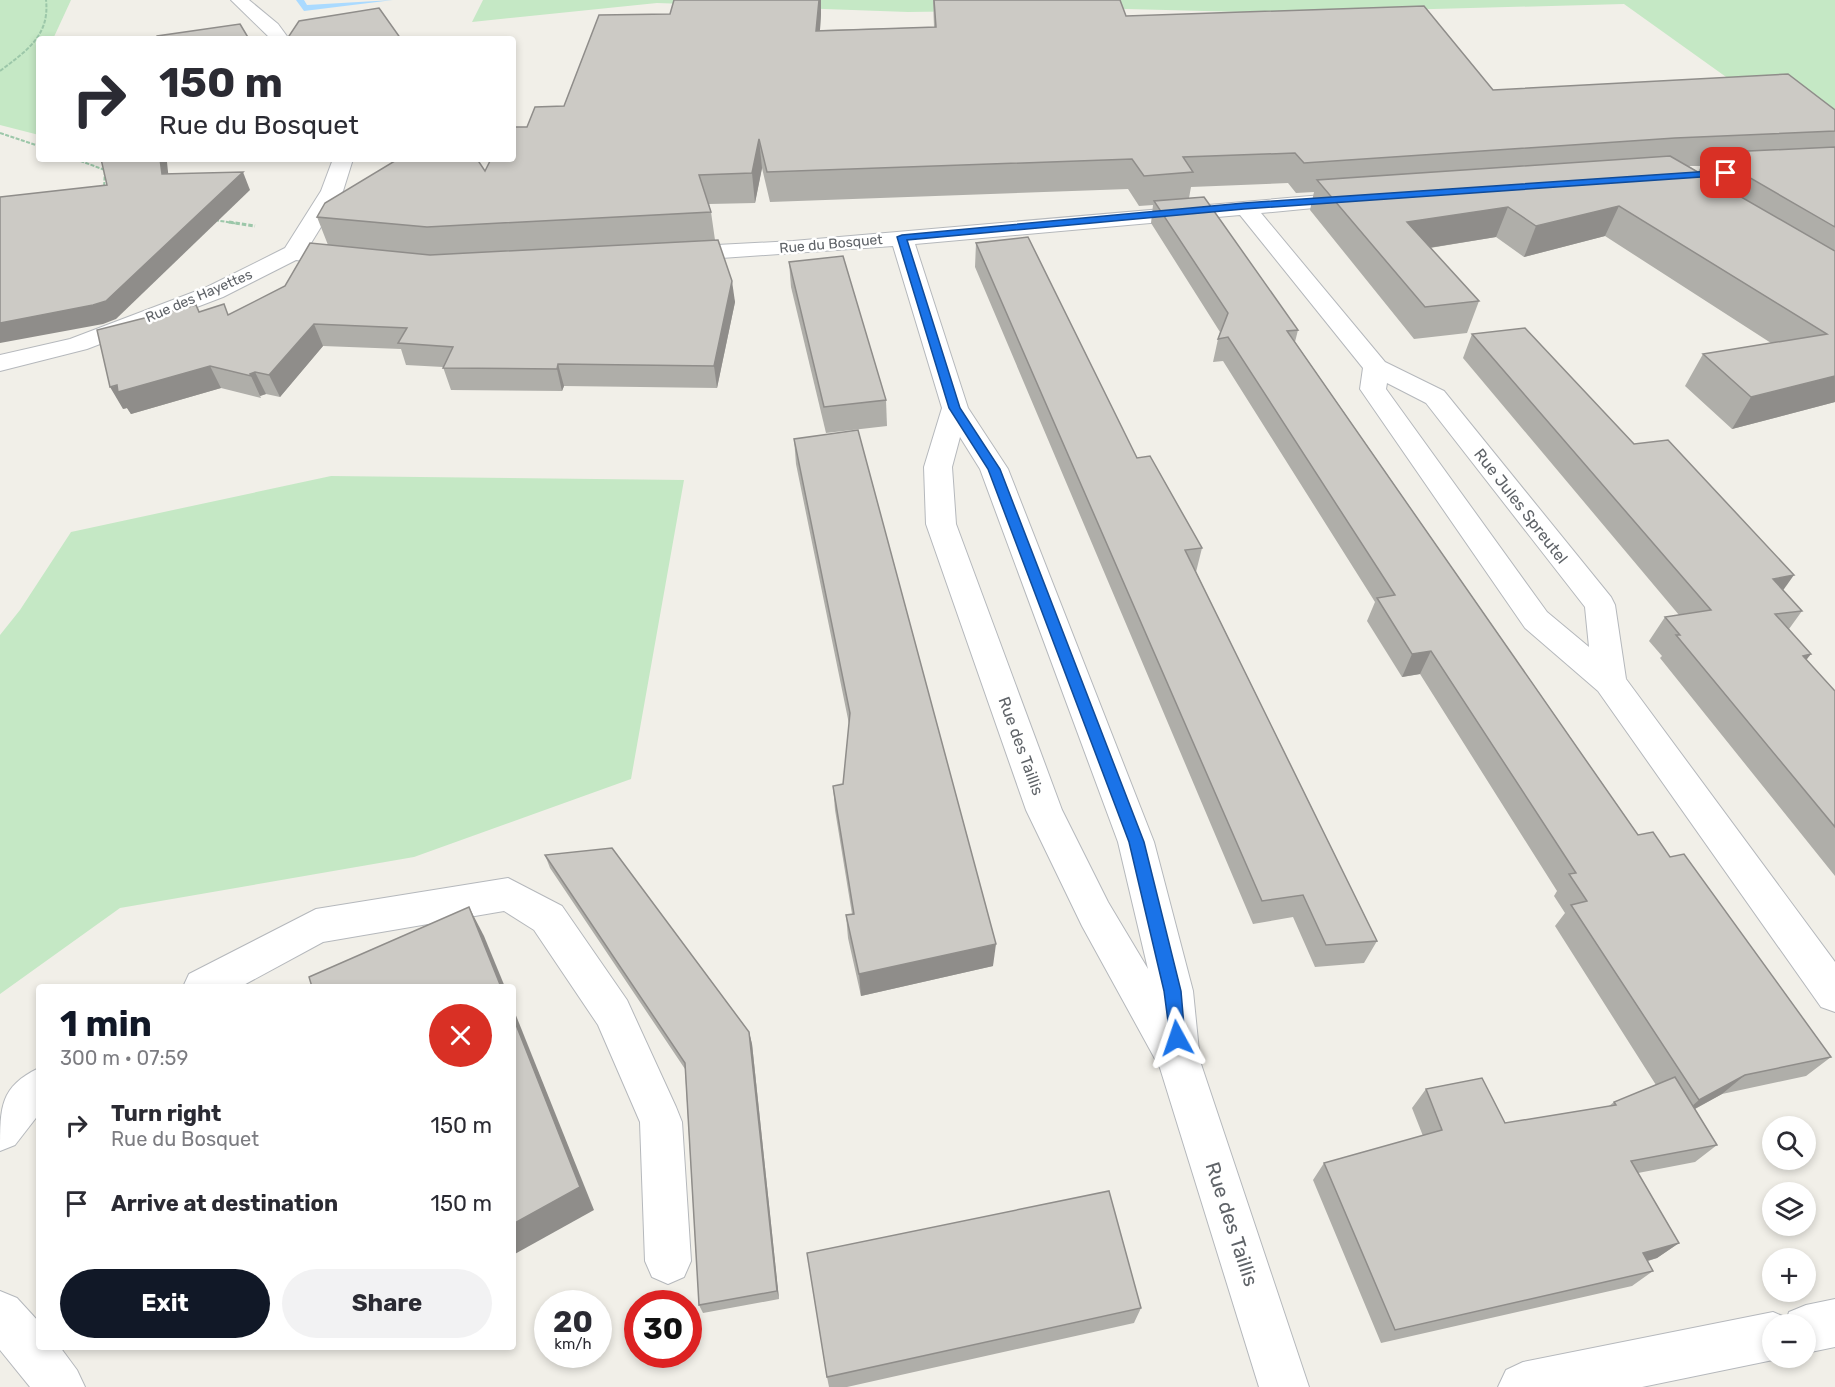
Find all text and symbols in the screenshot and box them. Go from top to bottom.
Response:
text: 150 m [159,58,283,108]
icon: right [60,60,138,138]
text: Rue du Bosquet [159,109,359,141]
pin [1700,147,1751,198]
icon: arrive [1709,156,1742,189]
street label: Rue du Bosquet [779,231,884,257]
street label: Rue des Hayettes [143,266,255,326]
street label: Rue Jules Spreutel [1470,445,1572,567]
street label: Rue des Taillis [994,694,1048,798]
text: 1 min [60,1002,152,1045]
button: close [429,1004,492,1067]
position arrow [1145,1006,1209,1070]
text: 300 m · 07:59 [60,1046,188,1070]
text: Turn right [111,1100,221,1127]
icon: right [60,1109,93,1142]
text: 150 m [431,1112,492,1139]
map controls [1762,1116,1816,1368]
button: search [1762,1116,1816,1170]
text: Rue du Bosquet [111,1127,259,1151]
street label: Rue des Taillis [1201,1159,1263,1289]
button: layers [1762,1182,1816,1236]
icon: arrive [60,1187,93,1220]
text: Arrive at destination [111,1190,338,1217]
text: 150 m [431,1190,492,1217]
button: + [1762,1248,1816,1302]
button: Exit [60,1269,270,1338]
button: Share [282,1269,492,1338]
speed limit sign: 30 [624,1290,702,1368]
text: 20 [553,1304,593,1340]
button: − [1762,1314,1816,1368]
text: km/h [554,1335,592,1353]

